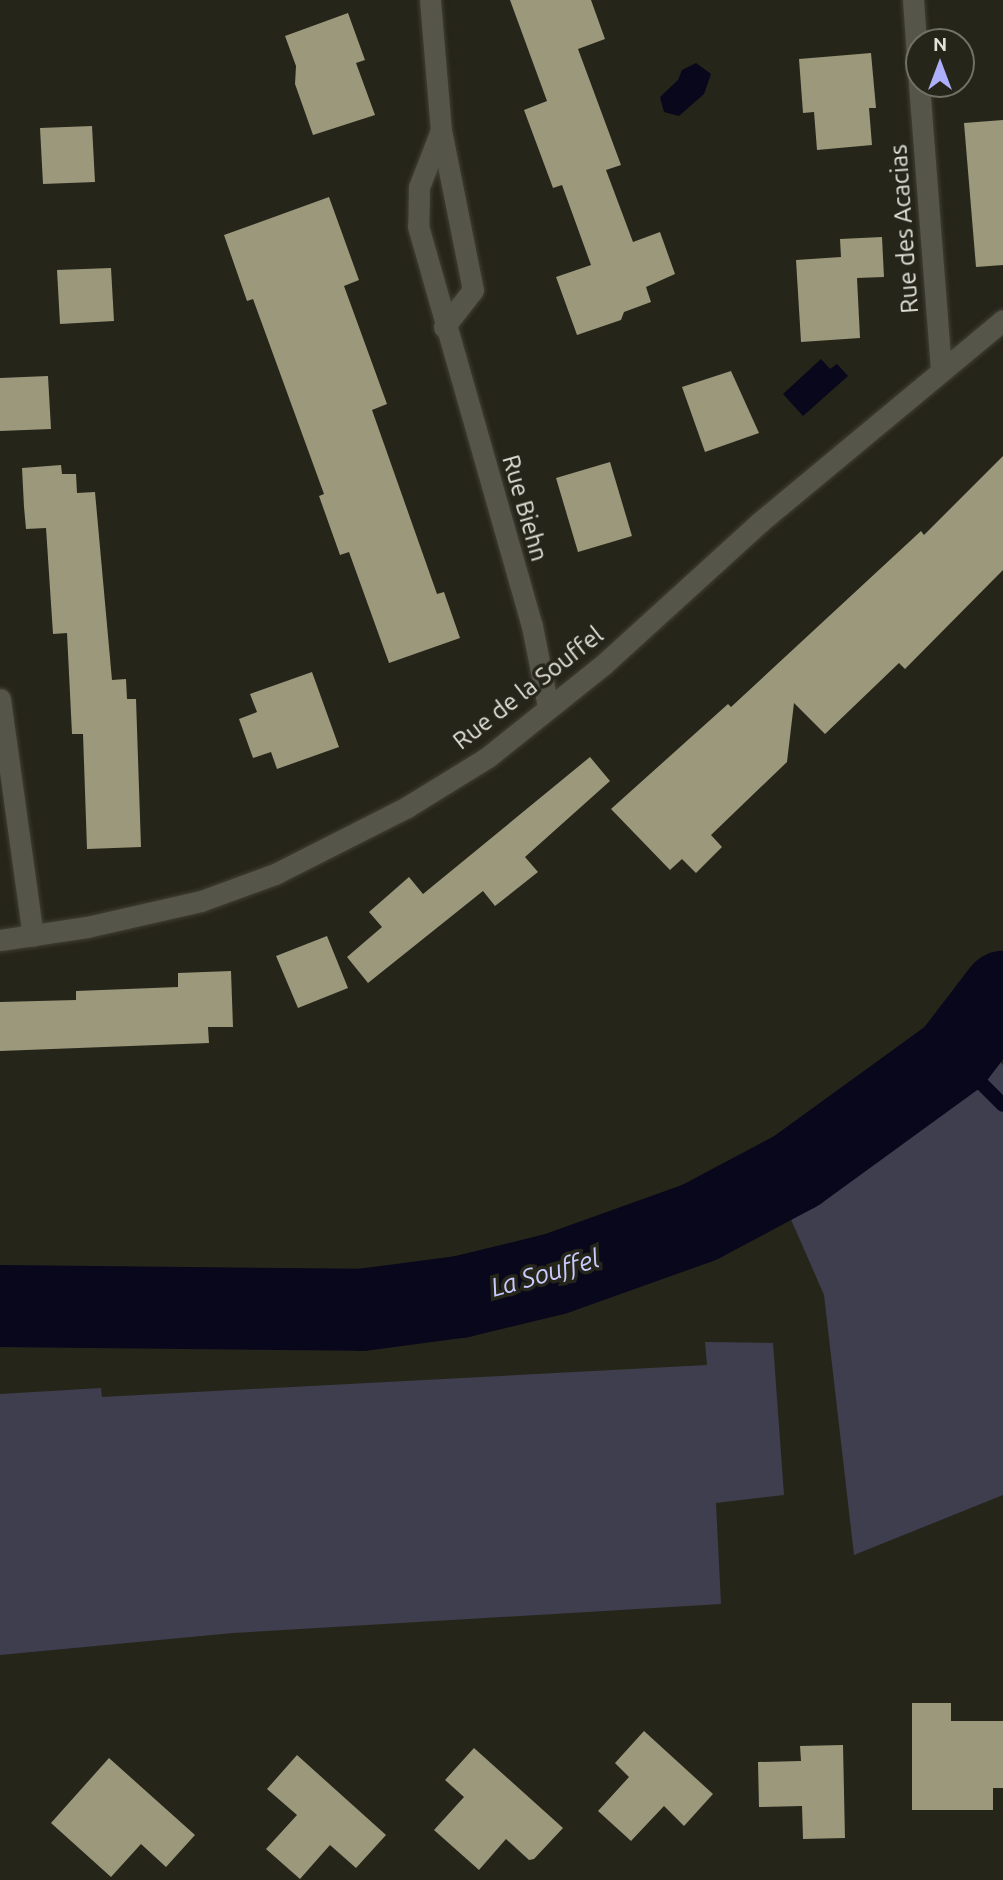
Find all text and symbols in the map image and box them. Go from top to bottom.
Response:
north arrow [905,28,975,98]
text: N [933,33,947,55]
street label: Rue des Acacias [884,144,924,314]
street label: Rue Biehn [496,452,554,564]
street label: Rue de la Souffel [447,620,609,756]
water label: La Souffel [487,1243,603,1303]

